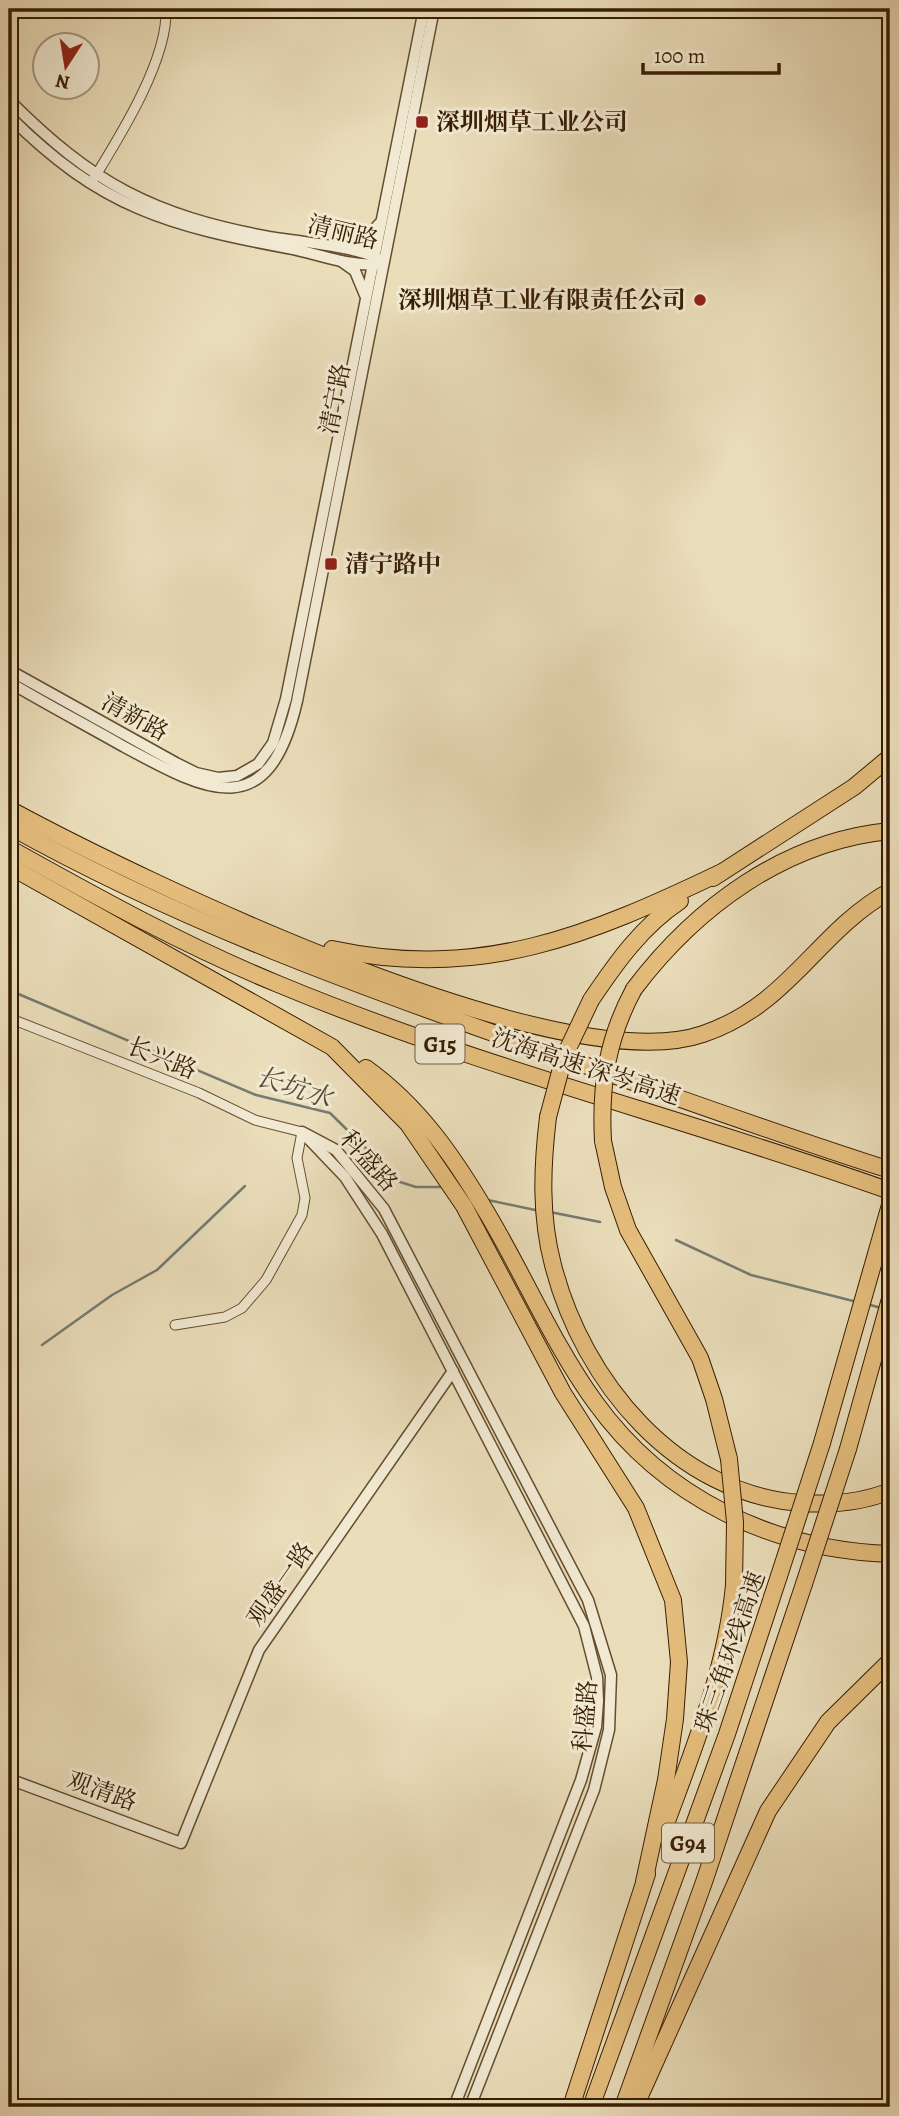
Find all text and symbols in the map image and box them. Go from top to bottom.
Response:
north arrow [32,32,102,102]
scale bar [643,32,780,76]
text: 100 m [654,42,705,70]
text: N [53,67,72,96]
place label: 深圳烟草工业公司 [436,106,628,138]
marker: 深圳烟草工业公司 [414,114,430,130]
street label: 清丽路 [304,208,382,256]
place label: 深圳烟草工业有限责任公司 [398,284,686,316]
marker: 深圳烟草工业有限责任公司 [692,292,708,308]
street label: 清宁路 [312,361,358,437]
place label: 清宁路中 [345,548,441,580]
marker: 清宁路中 [323,556,339,572]
street label: 清新路 [96,686,174,748]
street label: 沈海高速 深岑高速 [487,1021,685,1113]
road number: G15 [416,1024,464,1064]
street label: 长兴路 [123,1030,201,1086]
water label: 长坑水 [251,1059,339,1117]
street label: 科盛路 [333,1124,405,1198]
street label: 观盛一路 [239,1536,321,1632]
street label: 珠三角环线高速 [688,1567,772,1737]
street label: 科盛路 [566,1679,604,1753]
street label: 观清路 [63,1764,141,1818]
road number: G94 [662,1824,714,1862]

